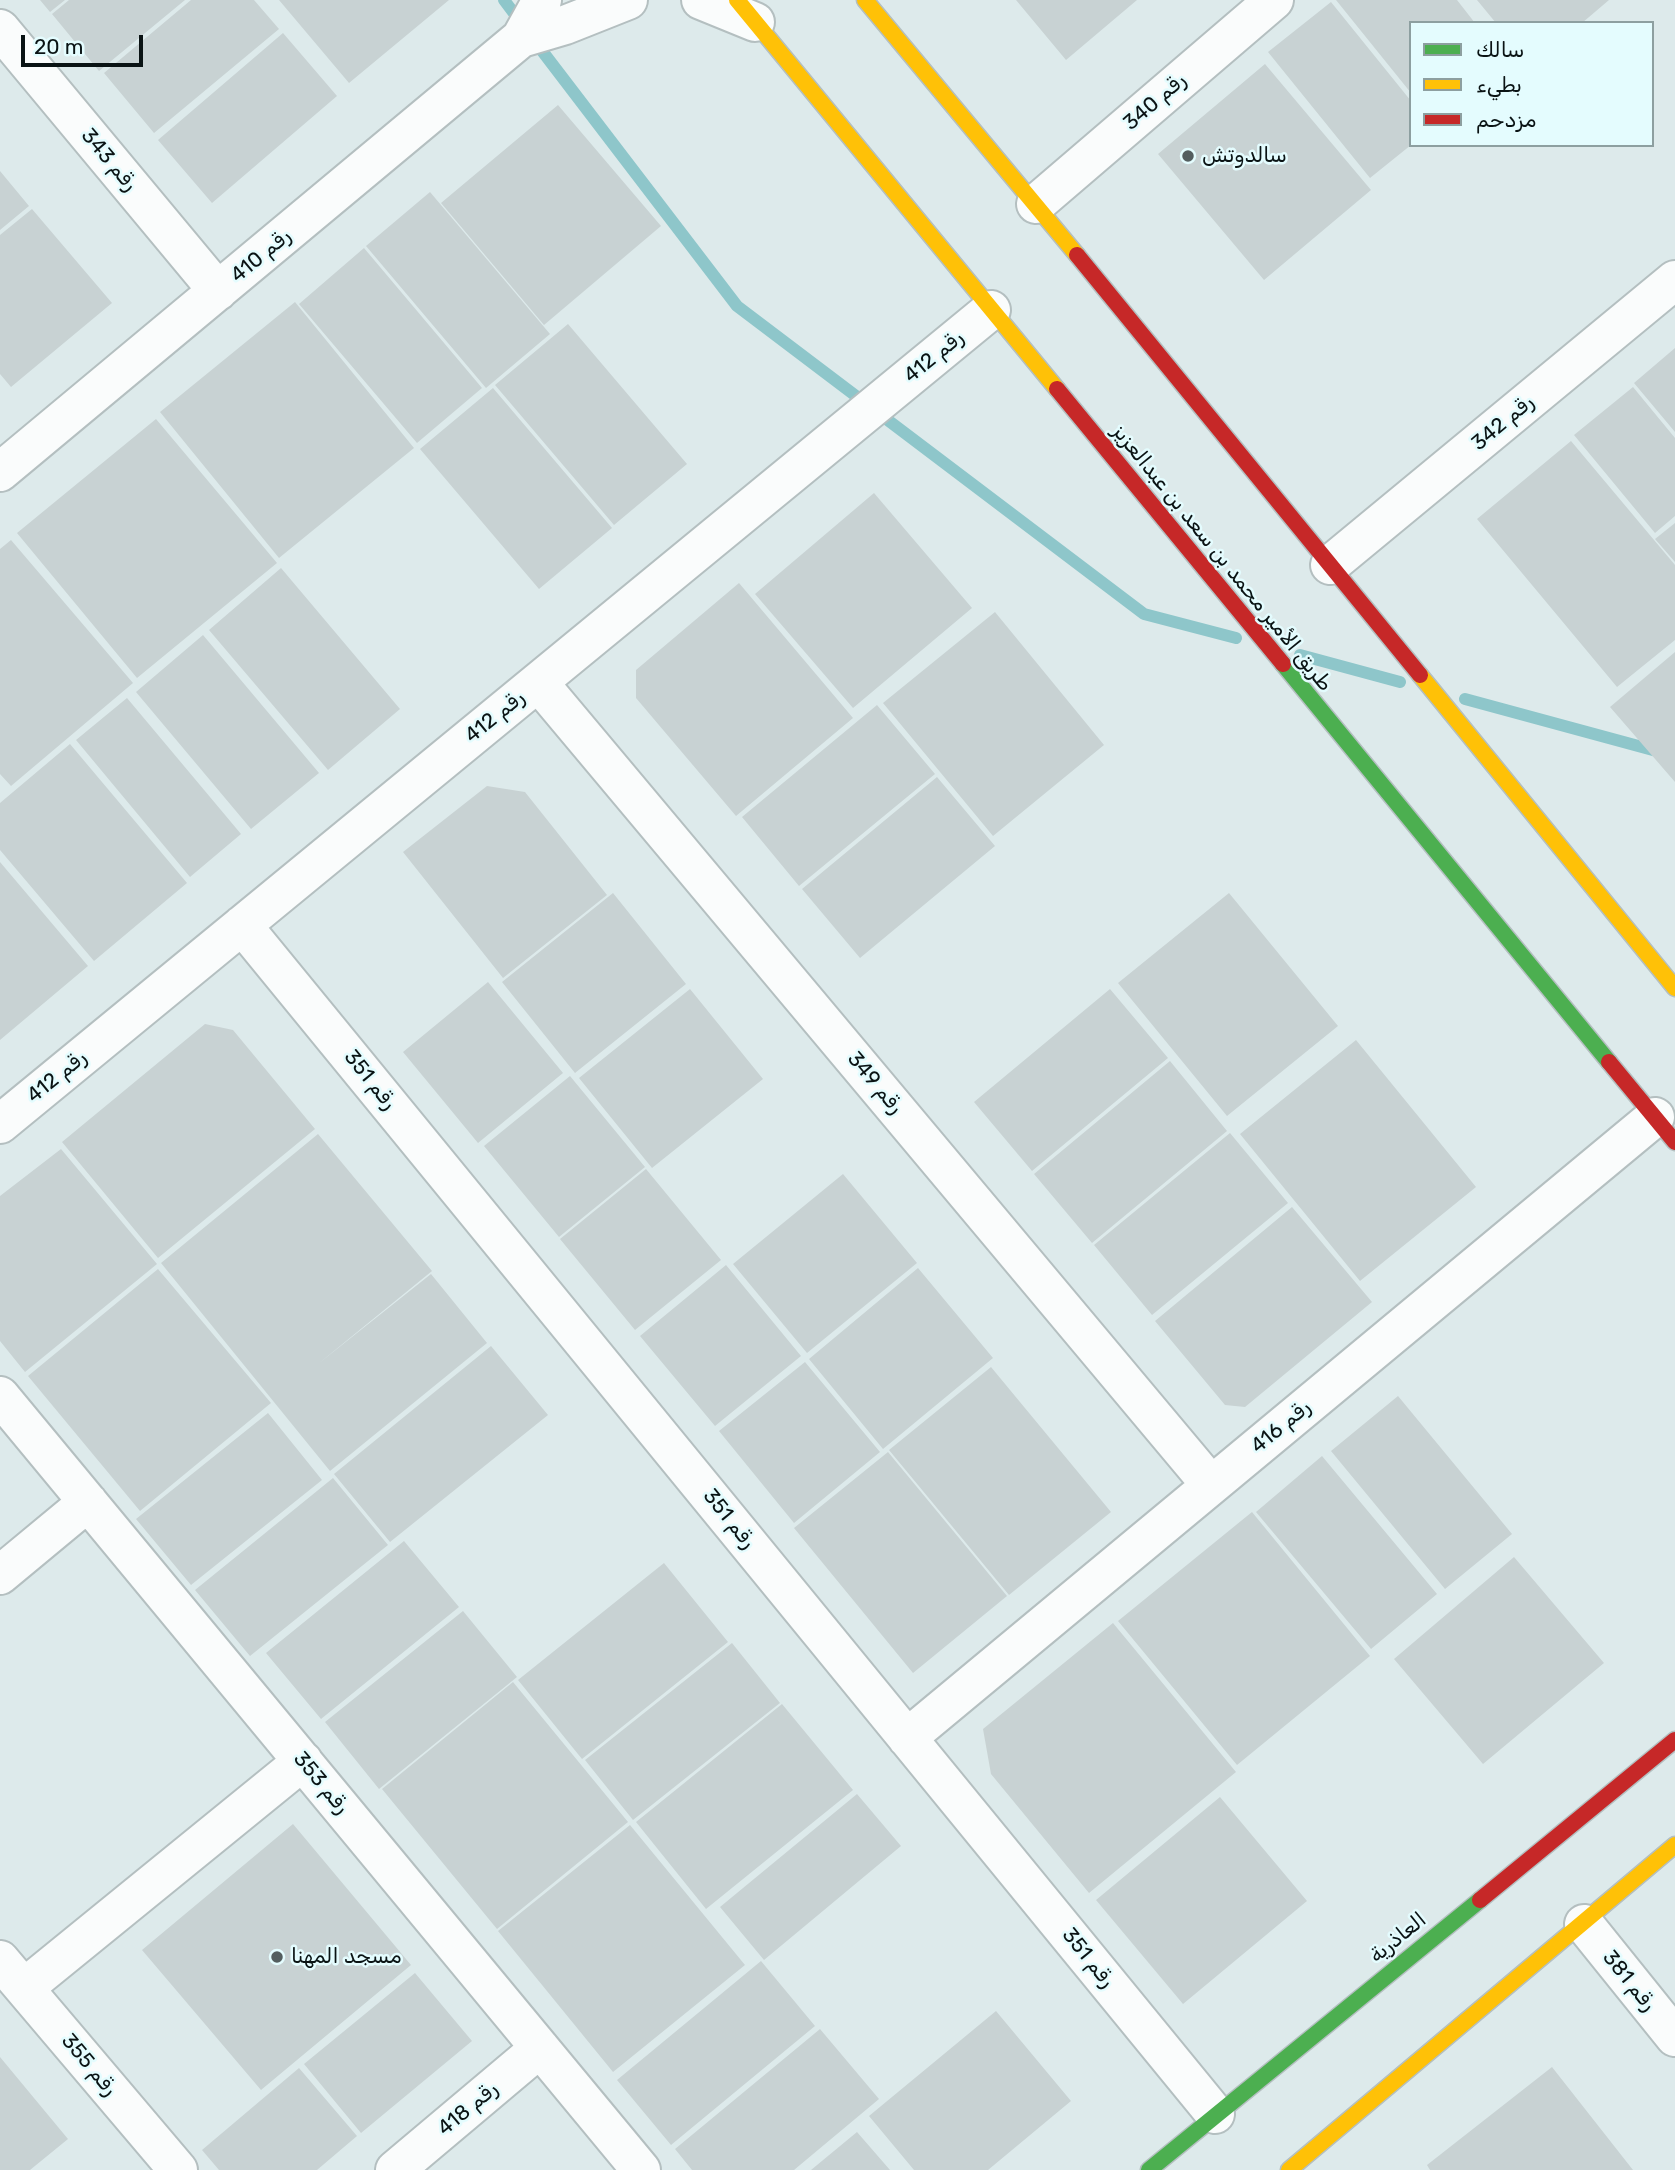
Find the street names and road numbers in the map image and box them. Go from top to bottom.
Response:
street label: رقم 340 [1119,68,1191,136]
street label: رقم 343 [76,124,142,196]
street label: رقم 410 [226,224,296,288]
street label: رقم 412 [899,325,969,389]
street label: رقم 342 [1467,390,1539,456]
street label: طريق الأمير محمد بن سعد بن عبدالعزيز [1106,420,1338,696]
street label: رقم 412 [460,685,530,749]
street label: رقم 412 [22,1045,92,1109]
street label: رقم 351 [338,1045,402,1115]
street label: رقم 349 [842,1047,908,1119]
street label: رقم 416 [1246,1395,1316,1459]
street label: رقم 351 [697,1484,761,1554]
street label: رقم 353 [288,1747,354,1819]
street label: العاذرية [1364,1907,1432,1969]
street label: رقم 351 [1056,1923,1120,1993]
street label: رقم 381 [1597,1946,1661,2016]
street label: رقم 355 [56,2029,122,2101]
street label: رقم 418 [433,2077,503,2141]

